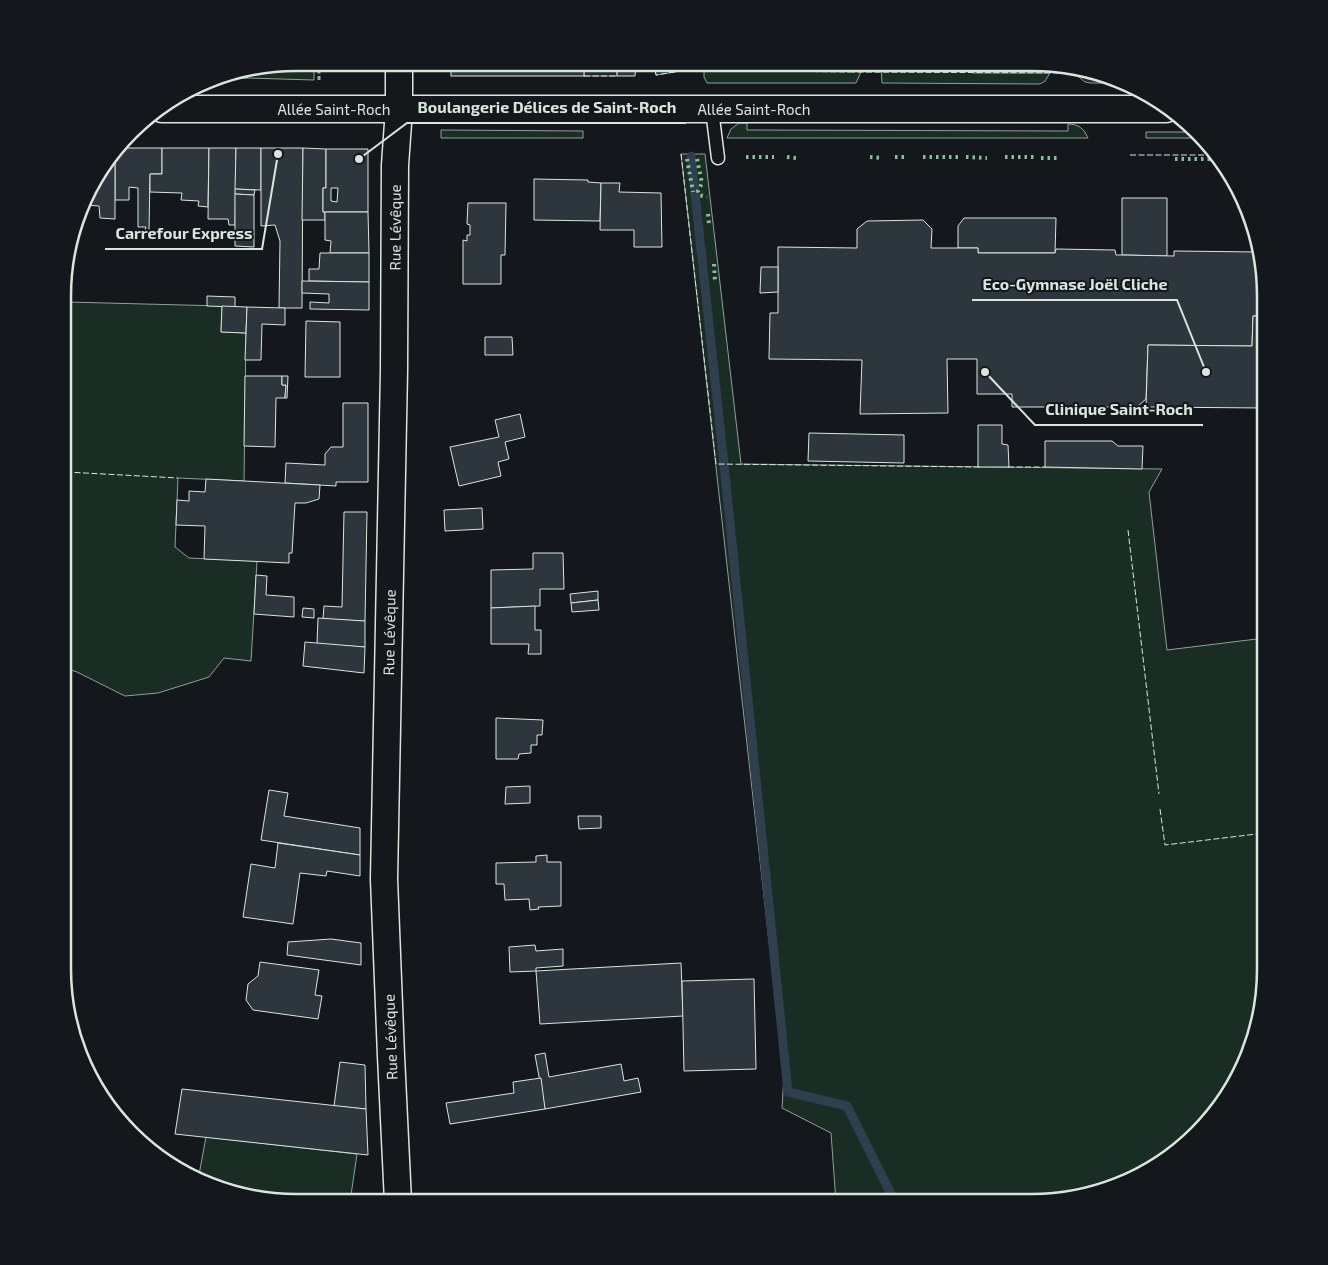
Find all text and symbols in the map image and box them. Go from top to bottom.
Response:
callout: Boulangerie Délices de Saint-Roch [407,92,686,123]
text: Boulangerie Délices de Saint-Roch [418,97,676,116]
street label: Allée Saint-Roch [277,100,391,118]
street label: Allée Saint-Roch [697,100,811,118]
street label: Rue Lévêque [385,184,404,270]
callout: Carrefour Express [105,218,262,249]
text: Carrefour Express [116,223,252,242]
callout: Eco-Gymnase Joël Cliche [972,269,1177,300]
text: Eco-Gymnase Joël Cliche [983,274,1167,294]
callout: Clinique Saint-Roch [1035,394,1203,425]
text: Clinique Saint-Roch [1045,399,1193,418]
street label: Rue Lévêque [379,589,399,676]
street label: Rue Lévêque [380,994,400,1080]

